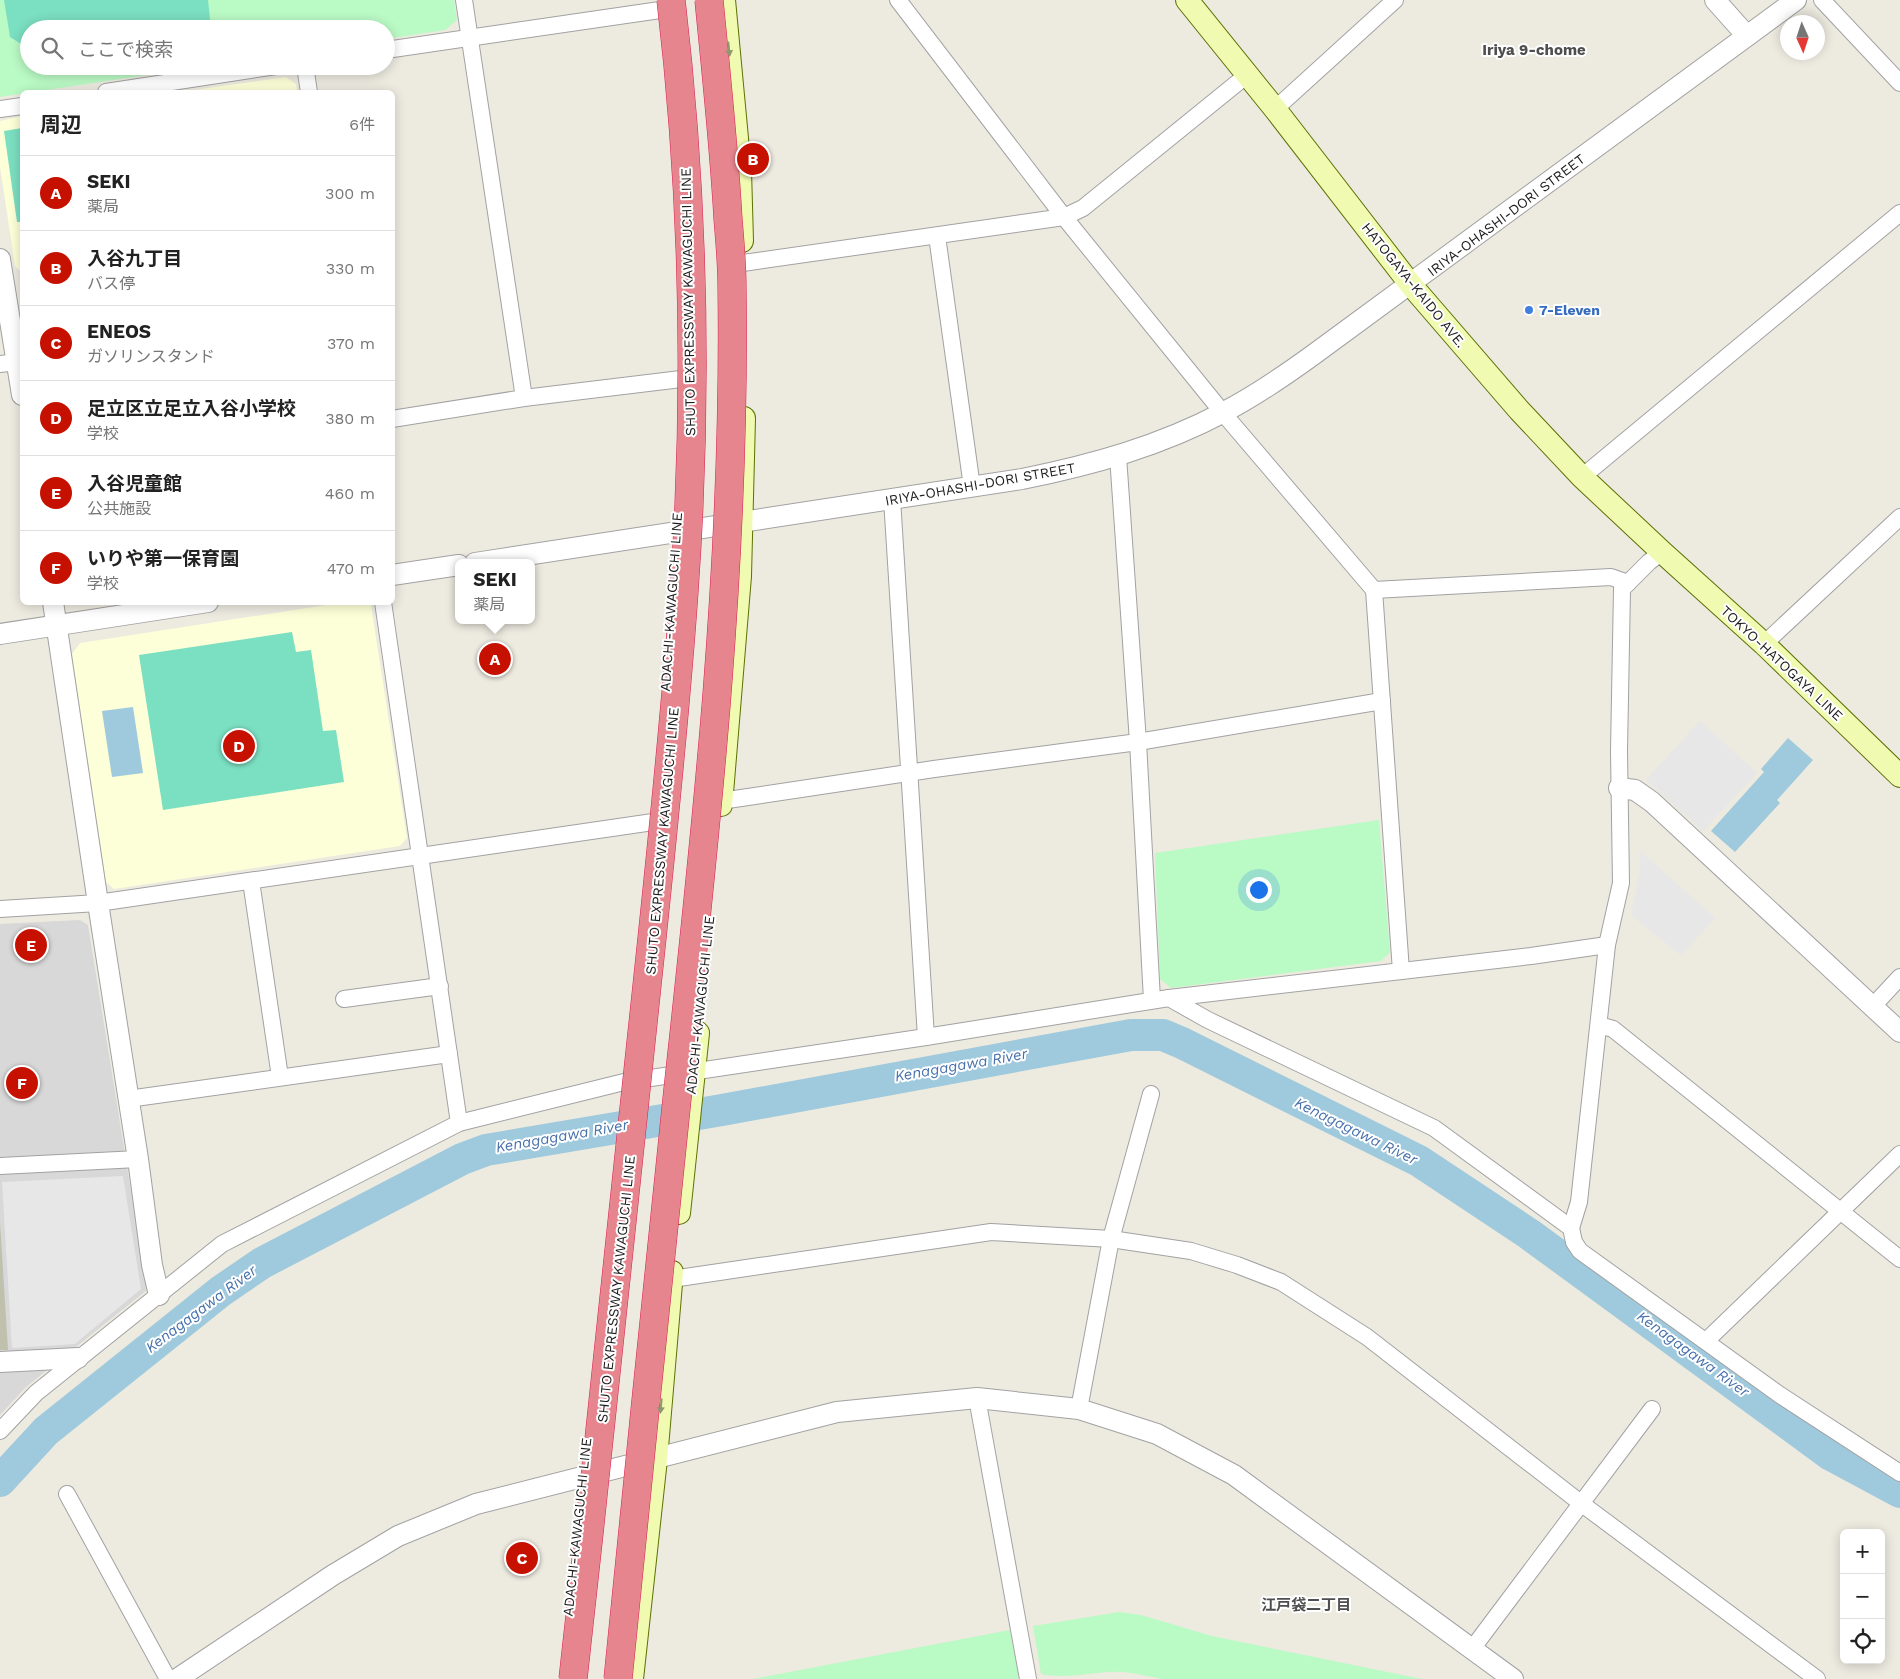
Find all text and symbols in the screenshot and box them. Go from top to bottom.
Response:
north arrow [1780,15,1825,60]
search box [20,20,395,75]
icon: search [38,34,66,62]
text: ここで検索 [78,38,173,61]
one-way arrow [725,41,733,57]
district label: Iriya 9-chome [1482,41,1586,59]
text: 周辺 [40,112,82,137]
text: 6件 [349,115,375,134]
pin: B [737,140,769,178]
street label: IRIYA-OHASHI-DORI STREET [1424,150,1588,279]
street label: SHUTO EXPRESSWAY KAWAGUCHI LINE [678,168,698,436]
text: SEKI [87,170,130,193]
text: A [51,184,61,203]
text: 300 m [325,184,375,203]
text: 薬局 [87,197,119,216]
street label: HATOGAYA-KAIDO AVE. [1359,219,1469,351]
text: 入谷九丁目 [87,247,182,270]
text: B [51,259,61,278]
text: 330 m [326,259,375,278]
text: バス停 [87,274,135,293]
place label: 7-Eleven [1539,302,1600,318]
marker: 7-Eleven [1523,304,1535,316]
text: ENEOS [87,320,151,343]
text: C [51,334,61,353]
text: 370 m [327,334,375,353]
text: ガソリンスタンド [87,347,215,366]
text: 足立区立足立入谷小学校 [87,397,296,420]
text: D [50,409,62,428]
text: 380 m [325,409,375,428]
text: 学校 [87,424,119,443]
street label: IRIYA-OHASHI-DORI STREET [884,459,1077,509]
text: 入谷児童館 [87,472,182,495]
text: E [51,484,61,503]
text: 460 m [325,484,375,503]
text: 公共施設 [87,499,151,518]
street label: ADACHI-KAWAGUCHI LINE [657,512,685,692]
text: いりや第一保育園 [87,547,239,570]
text: F [51,559,61,578]
text: 470 m [327,559,375,578]
popup [455,559,535,624]
text: SEKI [473,568,517,591]
text: 学校 [87,574,119,593]
text: 薬局 [473,595,505,614]
street label: TOKYO-HATOGAYA LINE [1718,602,1846,724]
pin: A [479,640,511,678]
street label: SHUTO EXPRESSWAY KAWAGUCHI LINE [642,707,682,975]
pin: D [223,727,255,765]
your location [1246,877,1272,903]
street label: ADACHI-KAWAGUCHI LINE [683,915,717,1095]
pin: E [15,926,47,964]
water label: Kenagagawa River [893,1044,1030,1086]
pin: F [6,1064,38,1102]
water label: Kenagagawa River [1292,1093,1421,1169]
water label: Kenagagawa River [494,1115,631,1157]
street label: SHUTO EXPRESSWAY KAWAGUCHI LINE [594,1155,638,1423]
water label: Kenagagawa River [142,1261,261,1357]
water label: Kenagagawa River [1633,1307,1754,1401]
one-way arrow [656,1398,664,1414]
street label: ADACHI-KAWAGUCHI LINE [560,1437,594,1617]
map controls [1840,1529,1885,1664]
button: + [1840,1529,1885,1574]
pin: C [506,1539,538,1577]
button: − [1840,1574,1885,1619]
district label: 江戸袋二丁目 [1261,1596,1351,1614]
button: locate [1840,1619,1885,1664]

